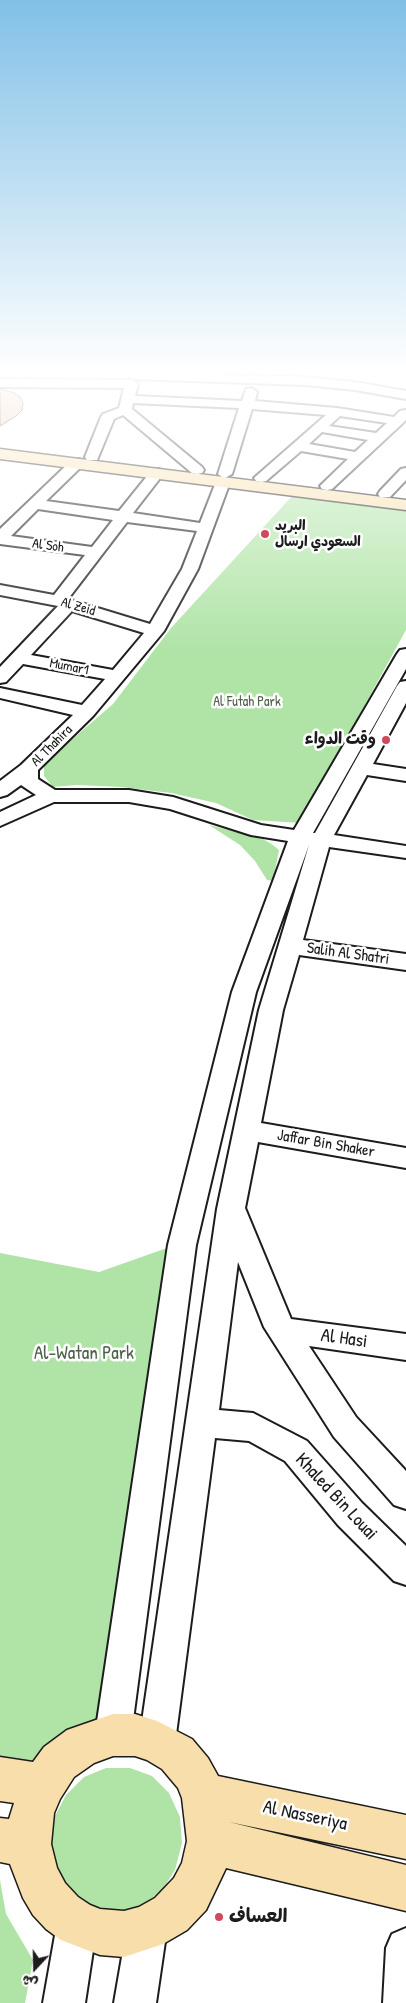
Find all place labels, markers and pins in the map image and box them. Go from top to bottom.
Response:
place label: البريد السعودي ارسال [275,518,361,550]
marker: البريد السعودي ارسال [259,528,271,540]
place label: وقت الدواء [305,730,376,750]
marker: وقت الدواء [380,734,392,746]
place label: العساف [229,1906,287,1928]
marker: العساف [213,1911,225,1923]

